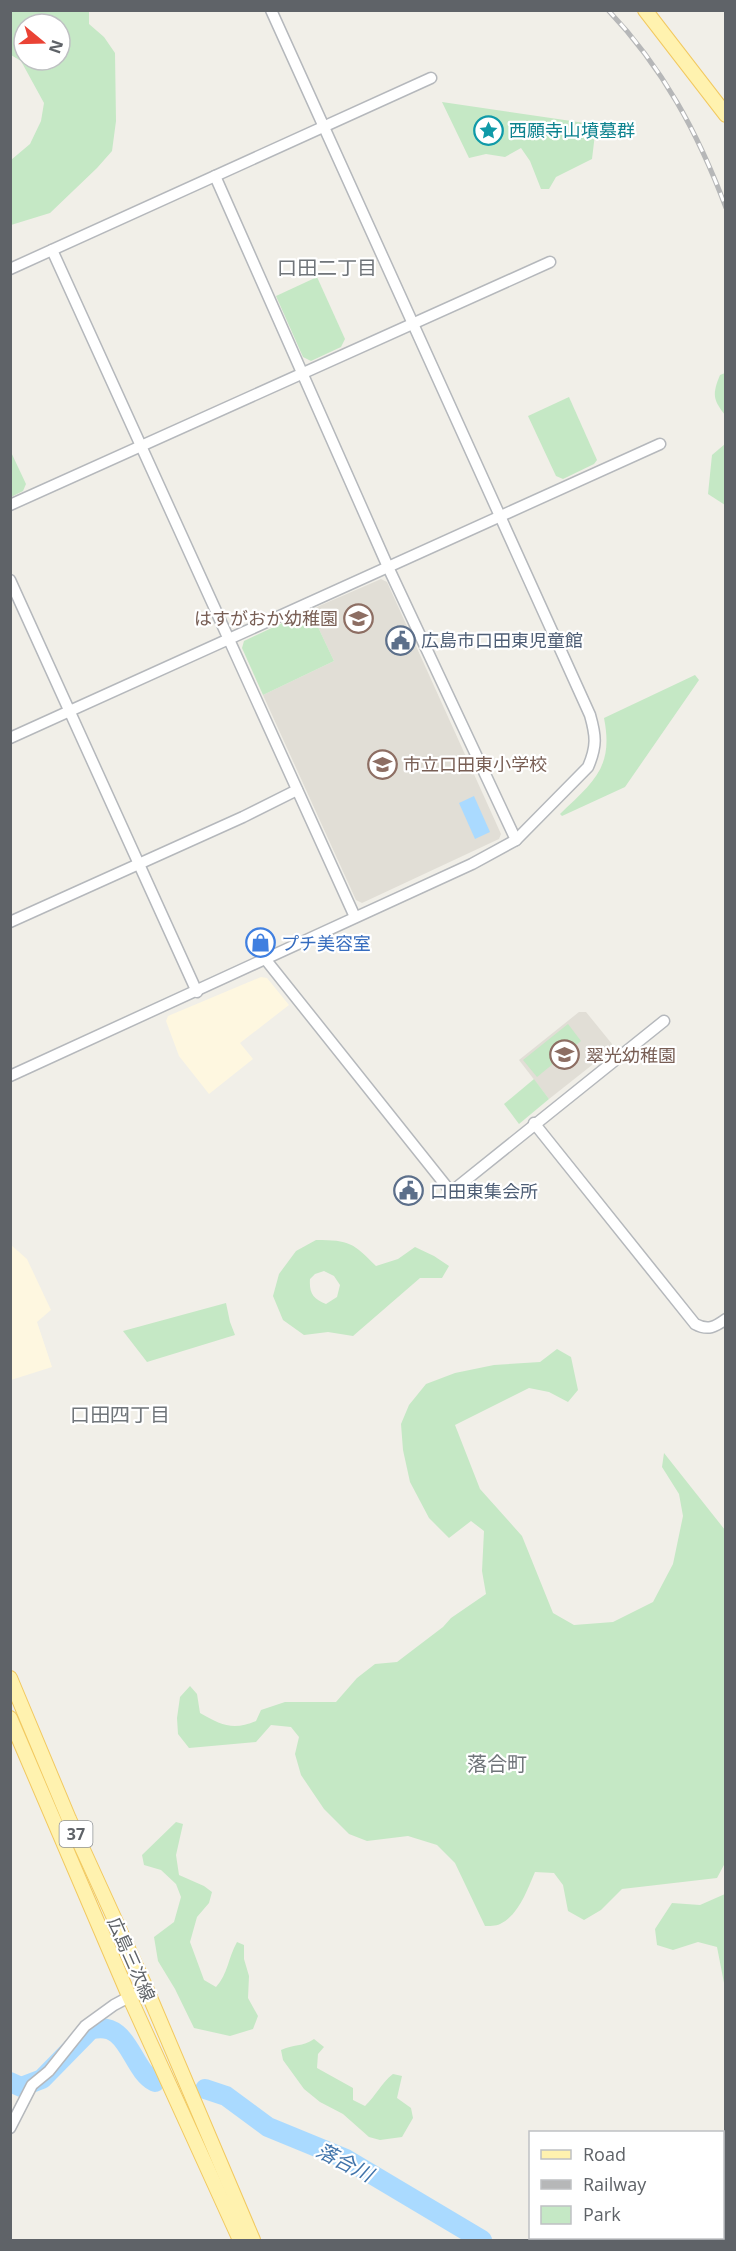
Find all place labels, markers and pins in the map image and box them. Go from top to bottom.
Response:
place icon: 西願寺山墳墓群 [472,114,504,146]
place label: 西願寺山墳墓群 [509,118,635,142]
school or university icon: はすがおか幼稚園 [343,602,375,634]
place label: はすがおか幼稚園 [194,606,338,630]
public building icon: 広島市口田東児童館 [384,624,416,656]
place label: 広島市口田東児童館 [421,628,583,652]
school or university icon: 市立口田東小学校 [366,748,398,780]
place label: 市立口田東小学校 [403,752,547,776]
shop icon: プチ美容室 [244,927,276,959]
place label: プチ美容室 [281,931,371,955]
school or university icon: 翠光幼稚園 [549,1039,581,1071]
place label: 翠光幼稚園 [586,1043,676,1067]
public building icon: 口田東集会所 [393,1175,425,1207]
place label: 口田東集会所 [430,1179,538,1203]

